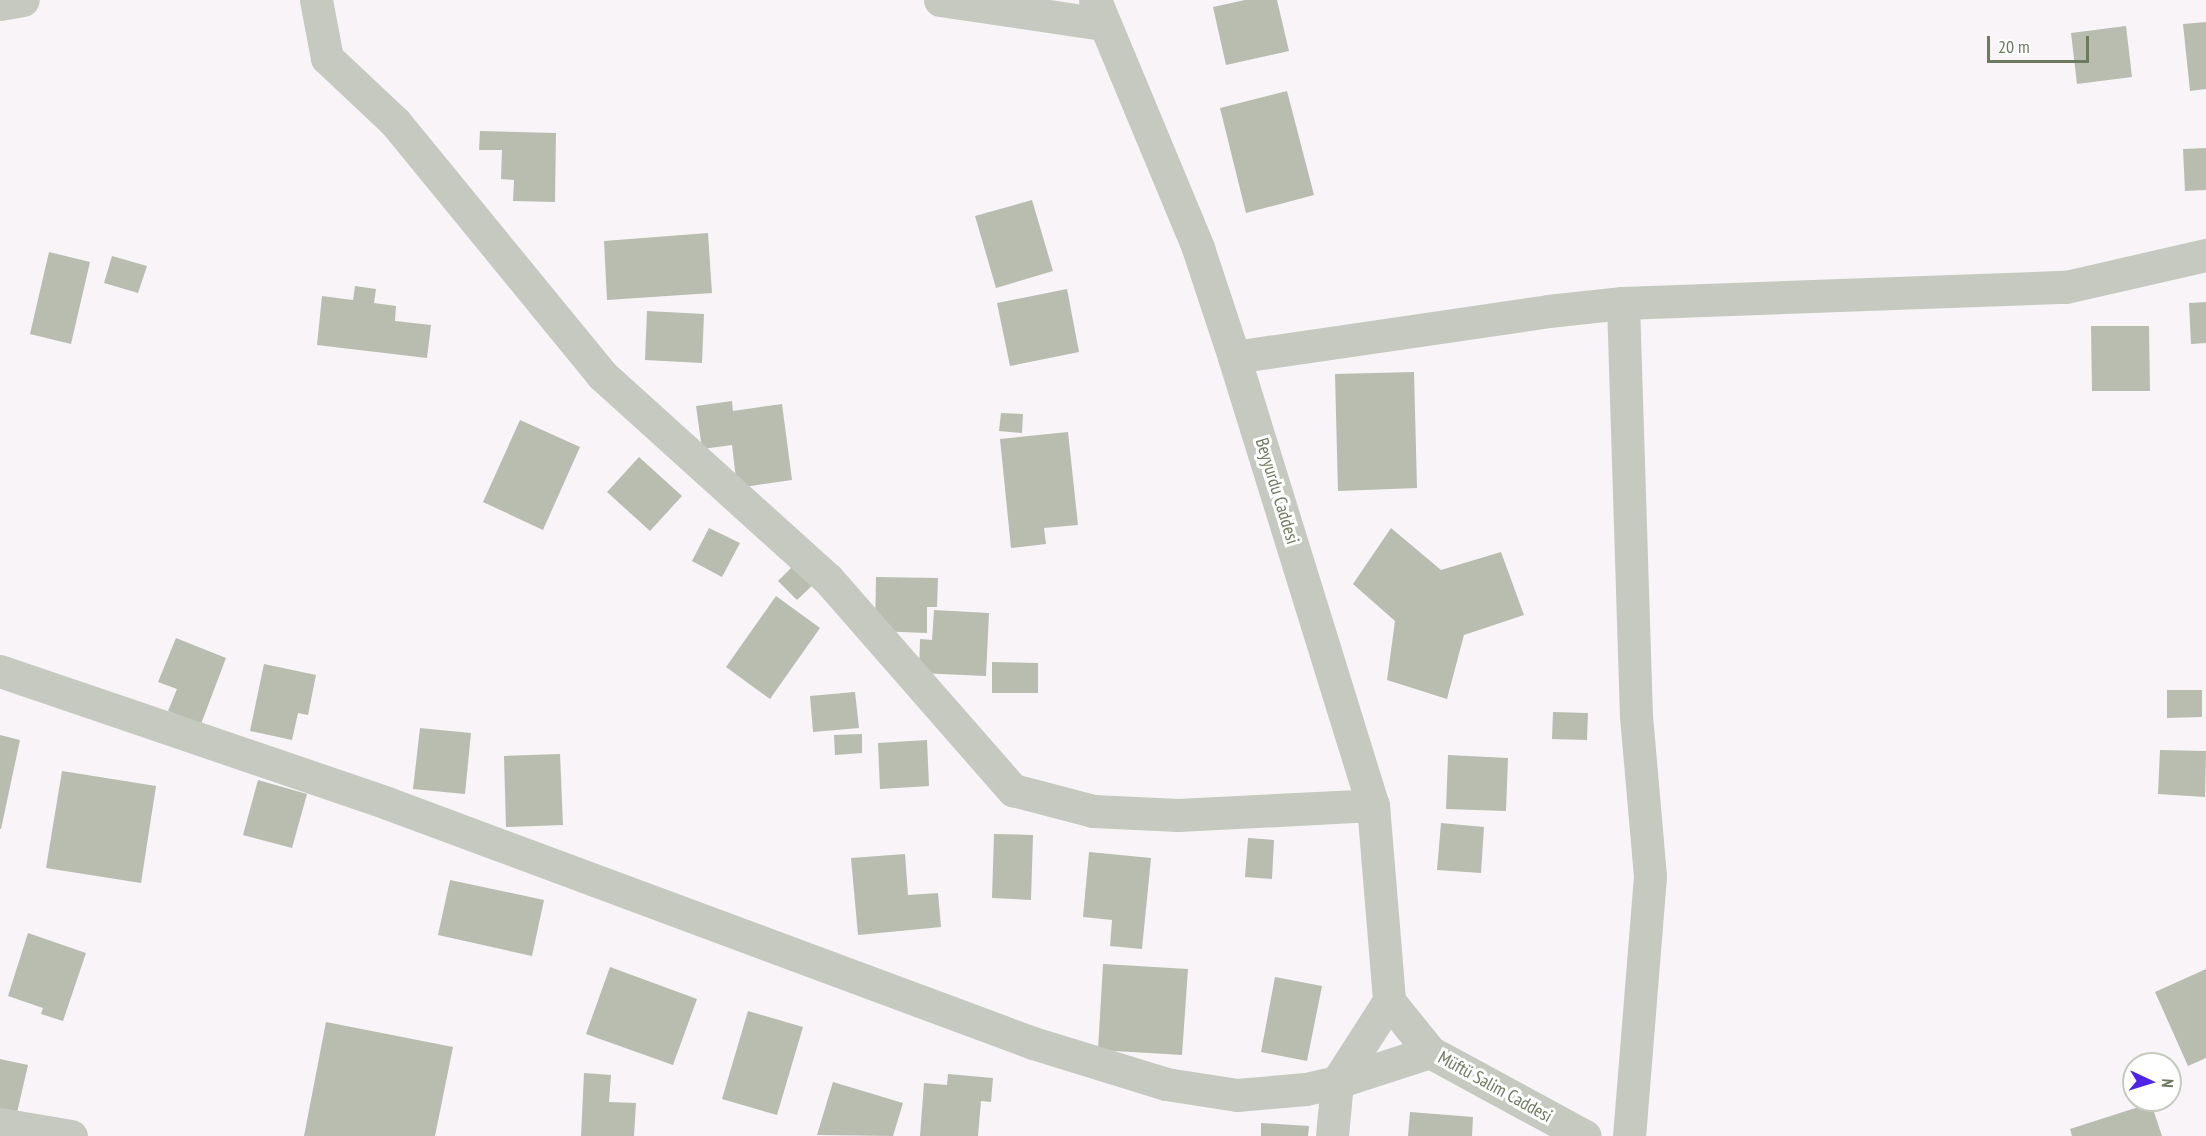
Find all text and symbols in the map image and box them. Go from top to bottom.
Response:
scale bar [1990,24,2092,62]
text: 20 m [1998,35,2030,58]
street label: Beyyurdu Caddesi [1251,435,1303,547]
street label: Müftü Salim Caddesi [1434,1047,1556,1127]
north arrow [2122,1052,2182,1112]
text: N [2158,1078,2178,1088]

